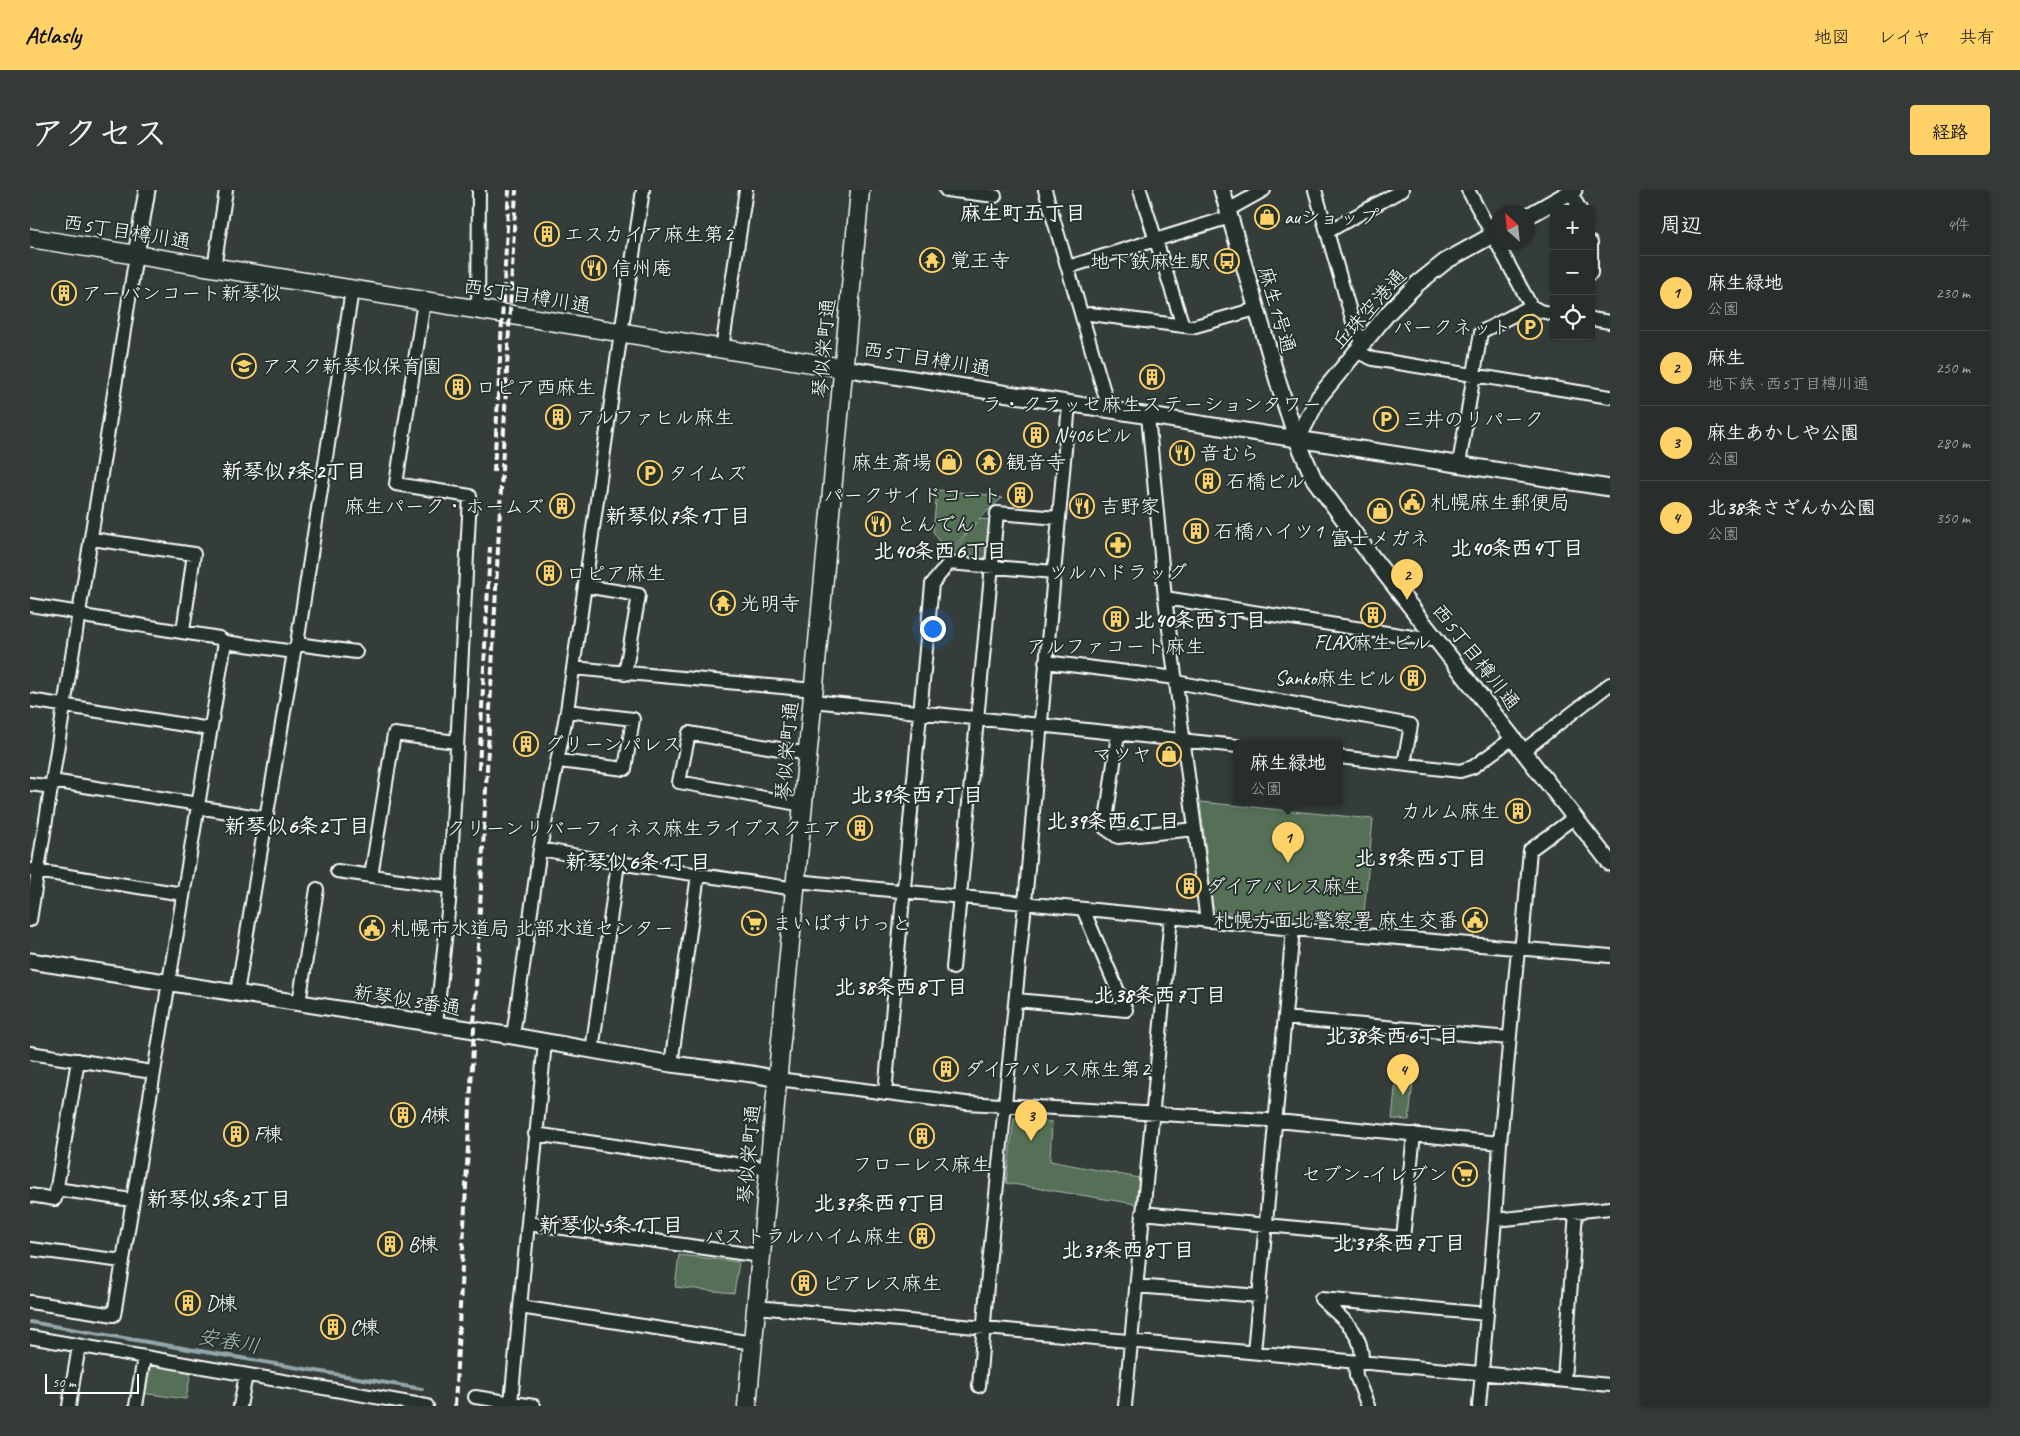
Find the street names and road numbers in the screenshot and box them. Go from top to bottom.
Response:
street label: 西5丁目樽川通 [61,210,193,254]
street label: 丘珠空港通 [1326,263,1412,355]
street label: 麻生1号通 [1253,264,1301,356]
street label: 西5丁目樽川通 [461,274,593,318]
street label: 琴似栄町通 [807,297,841,399]
street label: 西5丁目樽川通 [861,337,993,381]
street label: 西5丁目樽川通 [1426,598,1526,716]
street label: 琴似栄町通 [770,700,804,802]
street label: 新琴似3番通 [351,979,463,1021]
street label: 琴似栄町通 [732,1103,766,1205]

